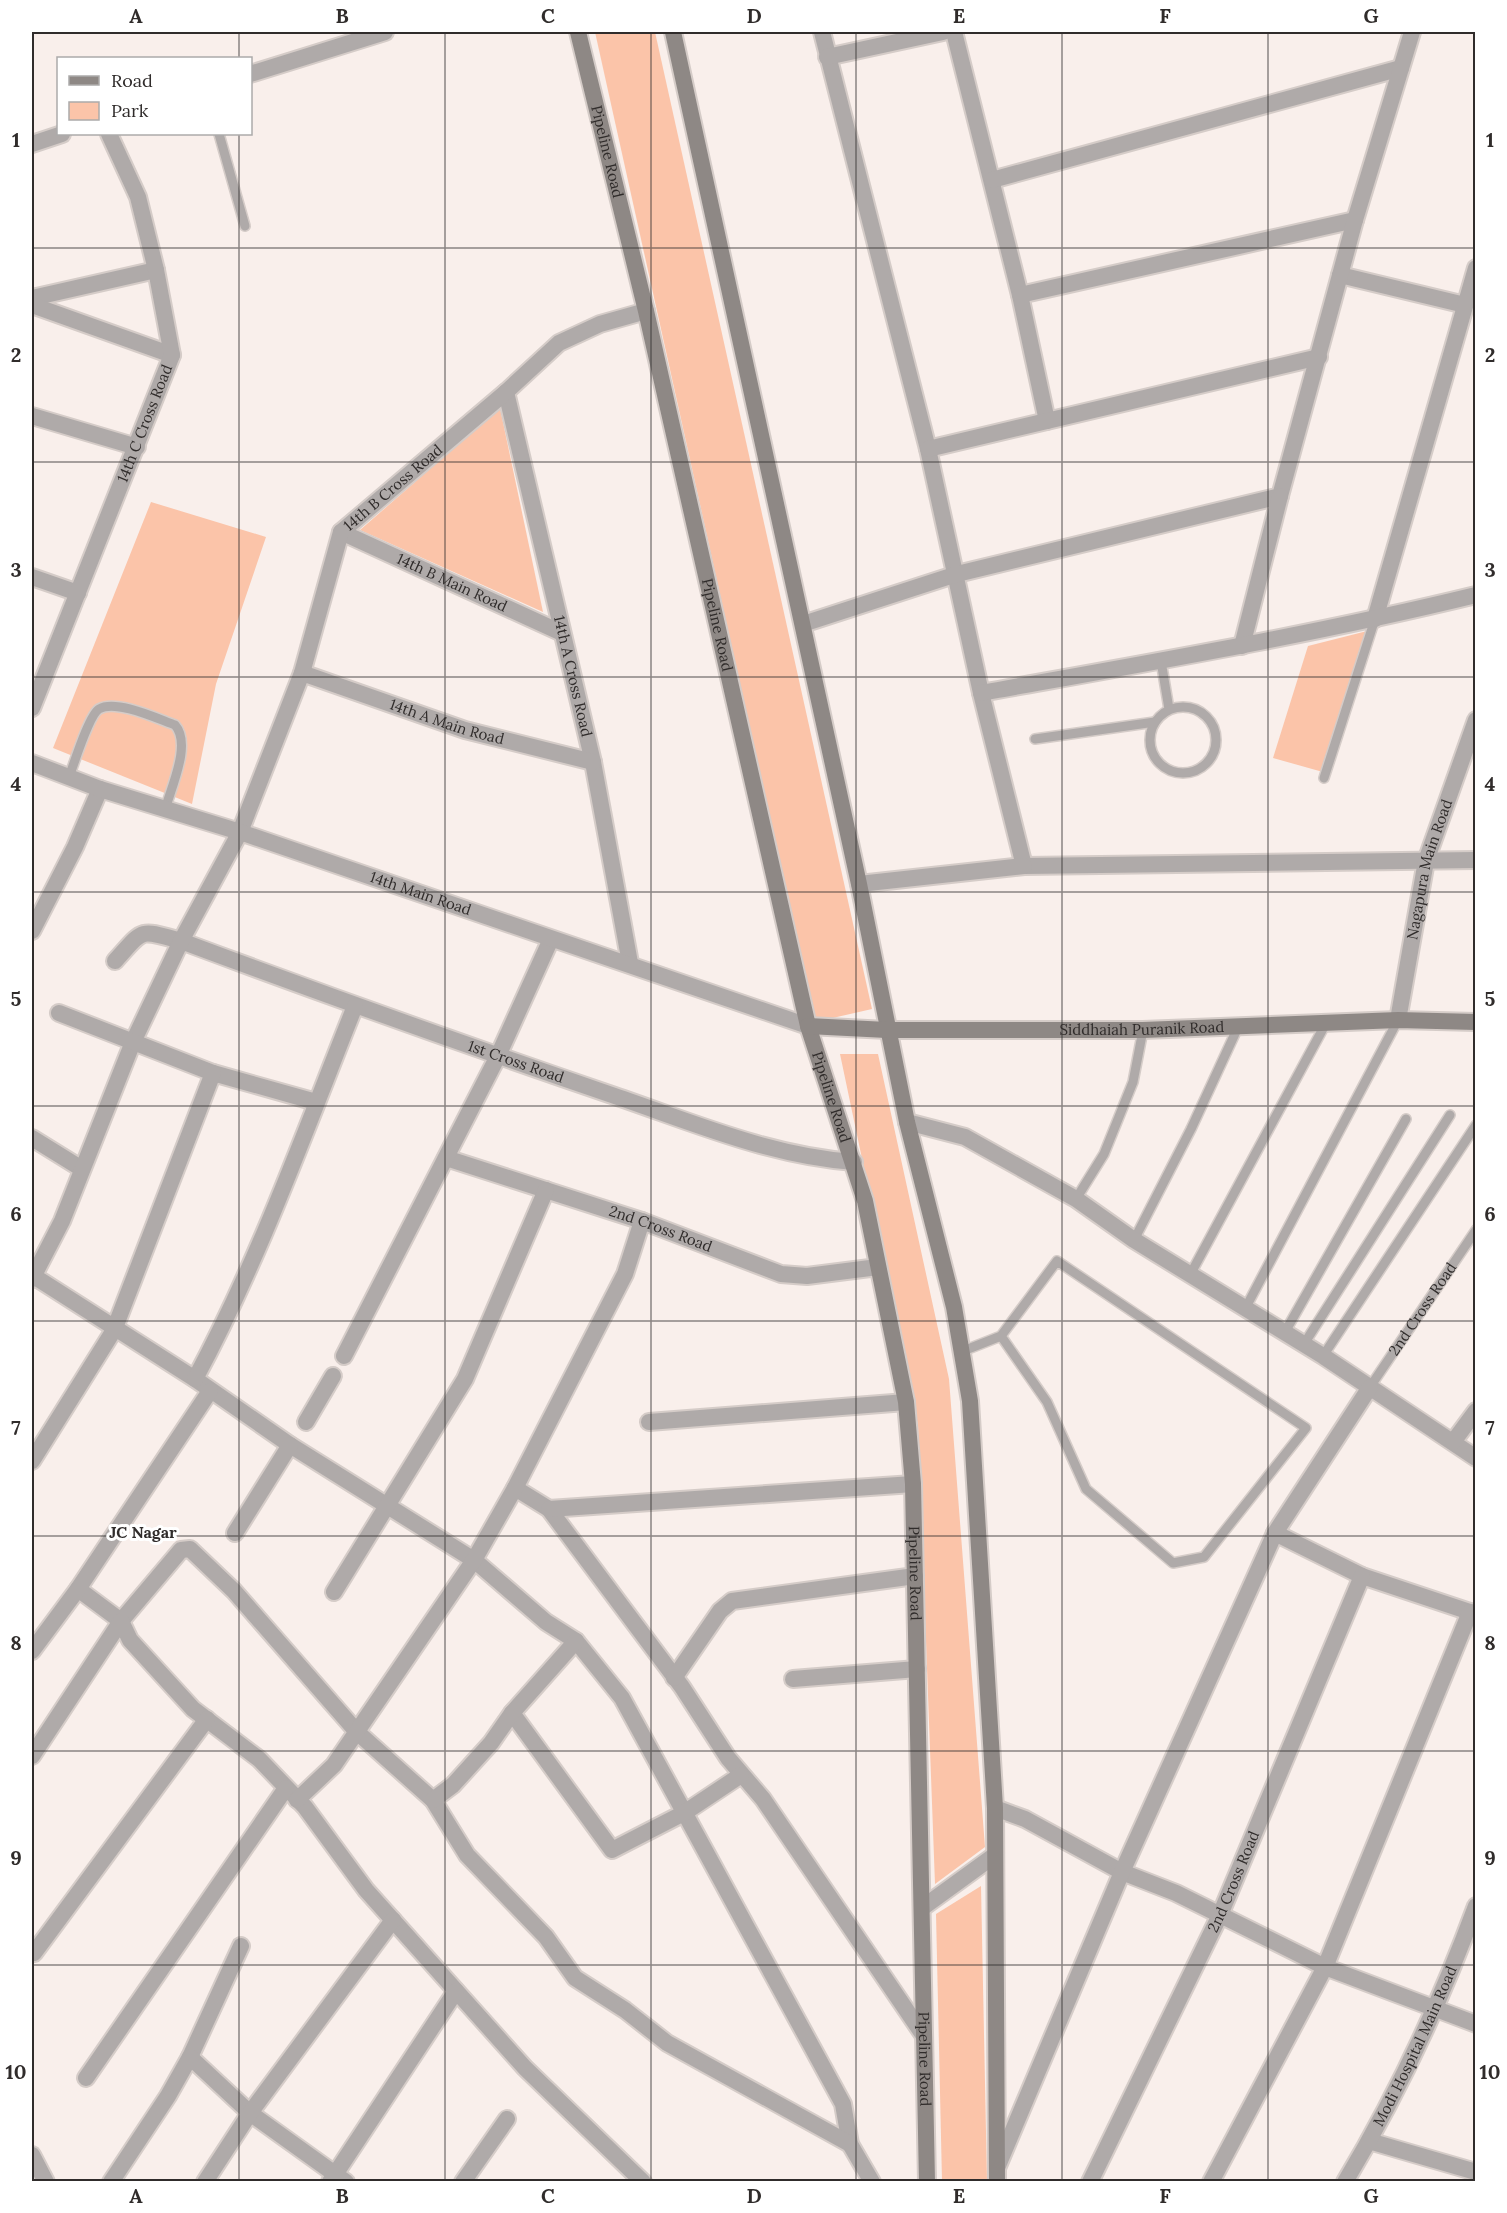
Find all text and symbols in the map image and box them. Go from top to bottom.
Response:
text: A [129,3,143,28]
text: B [335,3,349,28]
text: C [541,3,555,28]
text: D [746,3,762,28]
text: E [953,3,965,28]
text: F [1159,3,1171,28]
text: G [1363,3,1379,28]
legend [57,57,252,135]
text: Road [111,69,153,92]
text: Park [111,99,149,122]
street label: Pipeline Road [587,103,628,200]
text: 1 [12,127,20,152]
text: 1 [1486,127,1494,152]
text: 2 [11,342,21,367]
text: 2 [1485,342,1495,367]
street label: 14th C Cross Road [112,362,176,485]
street label: 14th B Cross Road [339,440,446,535]
street label: 14th B Main Road [394,549,510,616]
text: 3 [10,557,22,582]
text: 3 [1484,557,1496,582]
street label: Pipeline Road [698,576,737,673]
street label: 14th A Cross Road [550,614,597,739]
street label: 14th A Main Road [387,694,506,748]
text: 4 [11,771,22,796]
text: 4 [1485,771,1496,796]
street label: Nagapura Main Road [1402,796,1456,941]
street label: 14th Main Road [367,867,474,919]
text: 5 [11,986,22,1011]
text: 5 [1485,986,1496,1011]
street label: Siddhaiah Puranik Road [1060,1017,1225,1039]
street label: 1st Cross Road [465,1036,567,1087]
street label: Pipeline Road [808,1049,855,1145]
text: 6 [10,1201,22,1226]
street label: 2nd Cross Road [607,1201,715,1256]
text: 6 [1484,1201,1496,1226]
street label: 2nd Cross Road [1384,1259,1460,1359]
text: 7 [11,1415,21,1440]
text: 7 [1485,1415,1495,1440]
district label: JC Nagar [109,1522,177,1542]
street label: Pipeline Road [905,1526,926,1621]
text: 8 [10,1630,22,1655]
text: 8 [1484,1630,1496,1655]
street label: 2nd Cross Road [1203,1828,1263,1935]
text: 9 [10,1845,22,1870]
text: 9 [1484,1845,1496,1870]
street label: Modi Hospital Main Road [1368,1963,1461,2130]
street label: Pipeline Road [915,2012,935,2107]
text: 10 [6,2059,26,2084]
text: 10 [1480,2059,1500,2084]
text: A [129,2183,143,2208]
text: B [335,2183,349,2208]
text: C [541,2183,555,2208]
text: D [746,2183,762,2208]
text: E [953,2183,965,2208]
text: F [1159,2183,1171,2208]
text: G [1363,2183,1379,2208]

